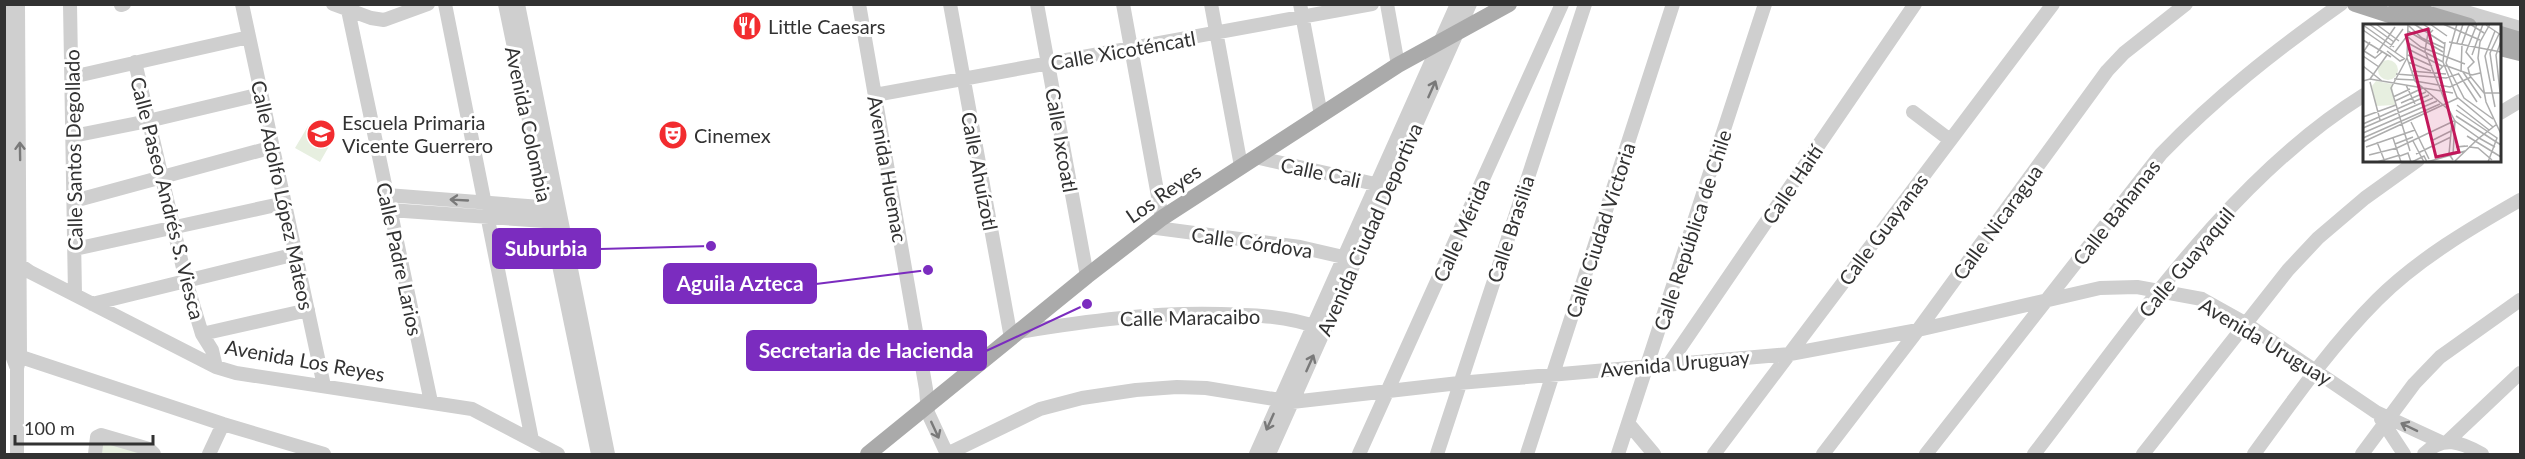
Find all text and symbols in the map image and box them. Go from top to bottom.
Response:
restaurant icon: Little Caesars [731,10,763,42]
place label: Little Caesars [768,14,885,38]
inset map [2363,24,2501,162]
street label: Calle Xicoténcatl [1049,25,1197,75]
street label: Avenida Colombia [501,44,557,204]
street label: Calle Santos Degollado [59,49,87,251]
street label: Calle Paseo Andrés S. Viesca [126,74,210,322]
street label: Calle Adolfo López Mateos [247,78,319,312]
one-way arrow [1427,80,1438,98]
street label: Calle Ixcoatl [1041,86,1083,194]
street label: Avenida Huemac [863,94,913,245]
place label: Escuela Primaria Vicente Guerrero [342,110,493,157]
street label: Calle Ahuízotl [957,110,1003,232]
school or university icon: Escuela Primaria Vicente Guerrero [305,118,337,150]
theatre icon: Cinemex [657,119,689,151]
street label: Avenida Ciudad Deportiva [1311,119,1427,339]
place label: Cinemex [694,123,771,147]
street label: Calle República de Chile [1648,126,1736,334]
street label: Calle Ciudad Victoria [1560,139,1640,321]
street label: Calle Haití [1757,139,1828,228]
one-way arrow [14,141,26,161]
street label: Calle Cali [1279,152,1363,192]
street label: Calle Bahamas [2067,154,2165,270]
street label: Los Reyes [1121,158,1205,228]
street label: Calle Nicaragua [1947,160,2047,284]
street label: Calle Guayanas [1833,168,1933,290]
street label: Calle Brasilia [1481,172,1539,286]
street label: Calle Mérida [1428,175,1494,285]
street label: Calle Padre Larios [372,180,428,338]
one-way arrow [449,194,469,205]
street label: Calle Guayaquil [2133,202,2239,322]
street label: Calle Córdova [1190,222,1314,262]
callout: Suburbia [493,229,600,268]
text: Suburbia [505,235,587,260]
callout: Aguila Azteca [664,264,816,303]
text: Aguila Azteca [675,270,804,295]
street label: Avenida Uruguay [2196,292,2337,390]
street label: Calle Maracaibo [1120,304,1260,330]
callout: Secretaria de Hacienda [747,331,986,370]
street label: Avenida Los Reyes [223,334,387,386]
text: Secretaria de Hacienda [759,337,973,362]
street label: Avenida Uruguay [1599,344,1751,381]
one-way arrow [1304,354,1316,372]
scale bar [15,408,153,446]
one-way arrow [1264,413,1275,431]
text: 100 m [24,417,75,439]
one-way arrow [930,420,942,438]
one-way arrow [2400,420,2418,432]

